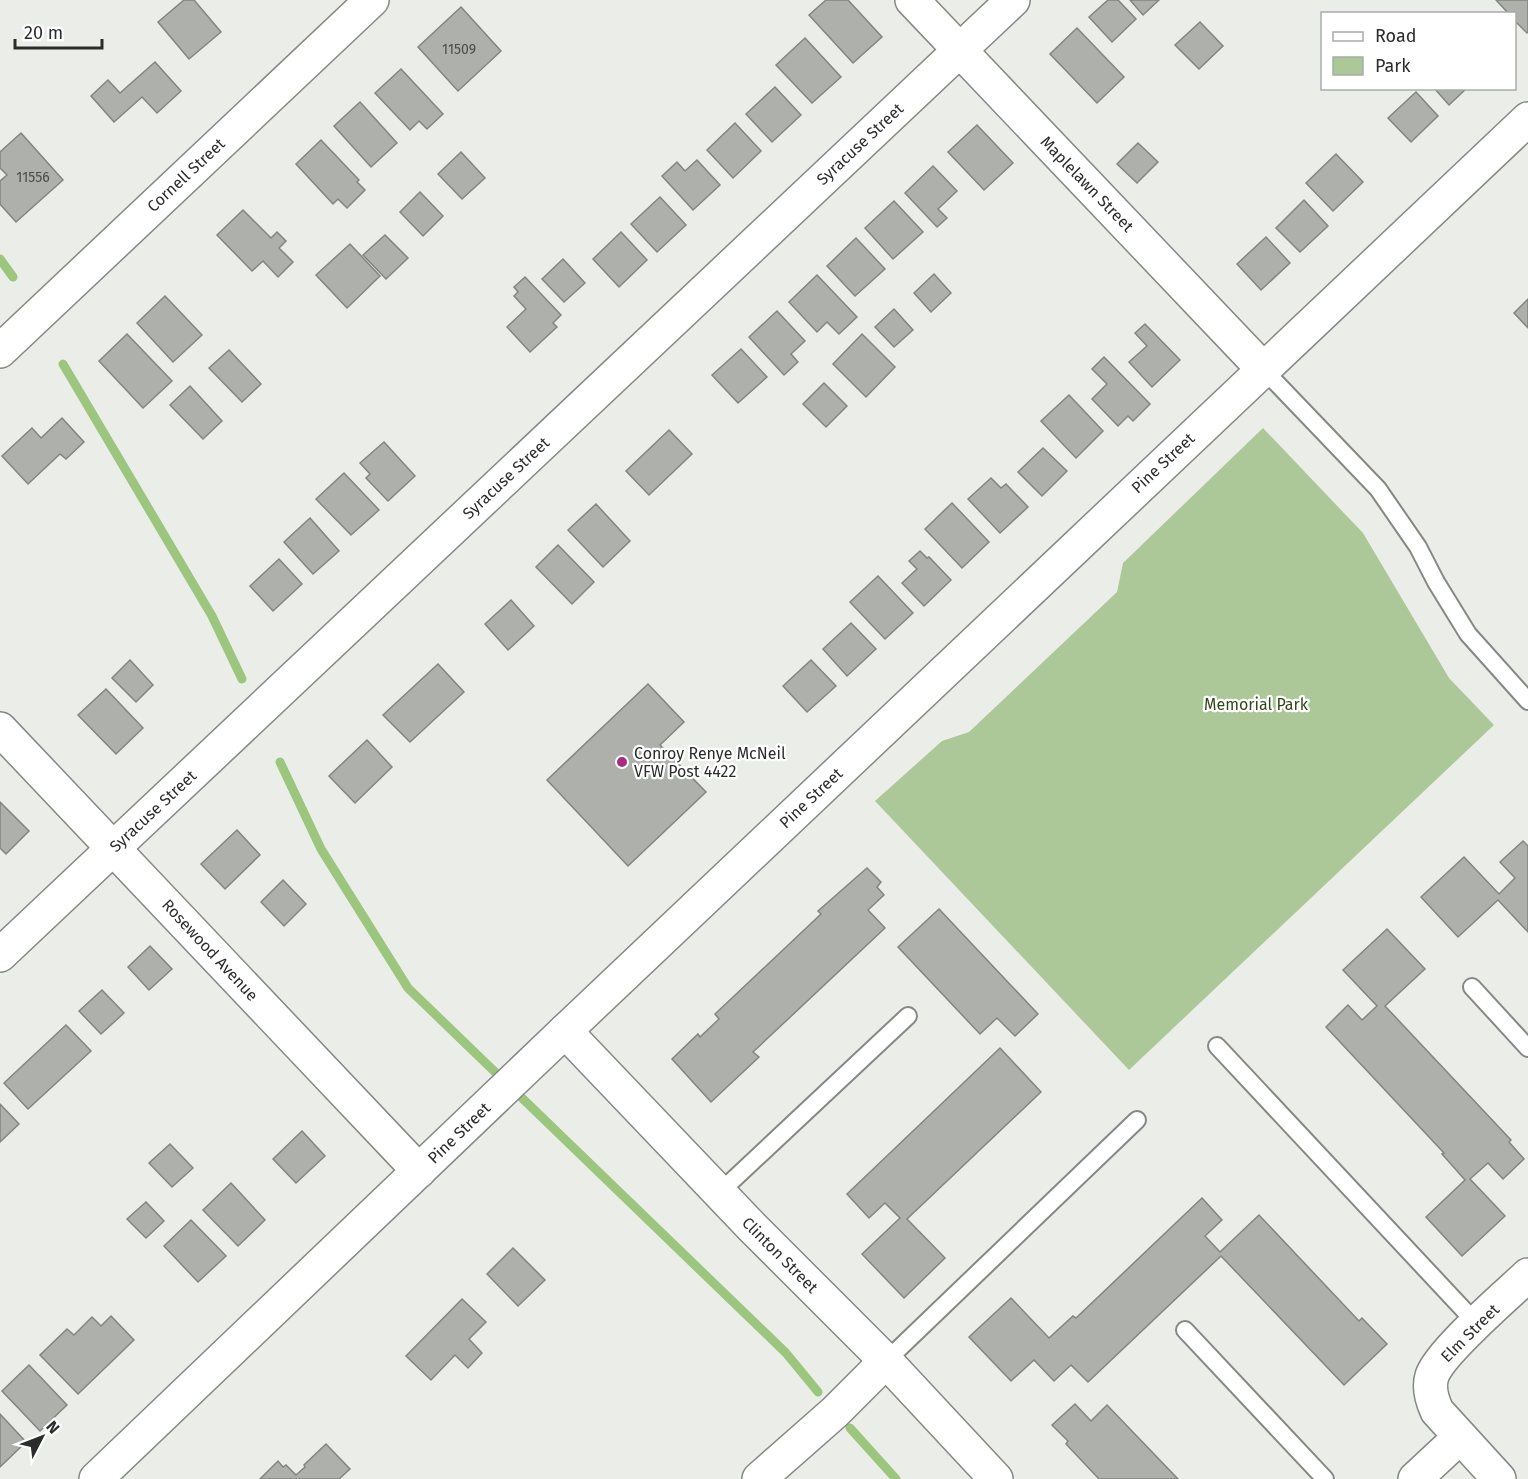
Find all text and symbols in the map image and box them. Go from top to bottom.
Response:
scale bar [15,12,102,50]
legend [1321,12,1516,90]
text: 20 m [24,22,63,44]
text: Road [1375,25,1417,47]
house number: 11509 [442,41,476,58]
text: Park [1375,55,1411,77]
street label: Syracuse Street [813,99,907,189]
street label: Maplelawn Street [1037,132,1138,236]
street label: Cornell Street [143,134,229,216]
house number: 11556 [16,169,50,186]
street label: Pine Street [1127,429,1199,497]
street label: Syracuse Street [459,433,553,523]
park label: Memorial Park [1204,695,1309,714]
place label: Conroy Renye McNeil VFW Post 4422 [634,744,786,781]
marker: Conroy Renye McNeil VFW Post 4422 [615,755,629,769]
street label: Pine Street [775,764,847,832]
street label: Syracuse Street [106,766,200,856]
street label: Rosewood Avenue [158,895,262,1005]
street label: Pine Street [424,1098,494,1167]
street label: Clinton Street [738,1213,822,1297]
street label: Elm Street [1437,1300,1503,1366]
north arrow [12,1407,72,1467]
text: N [42,1417,63,1438]

